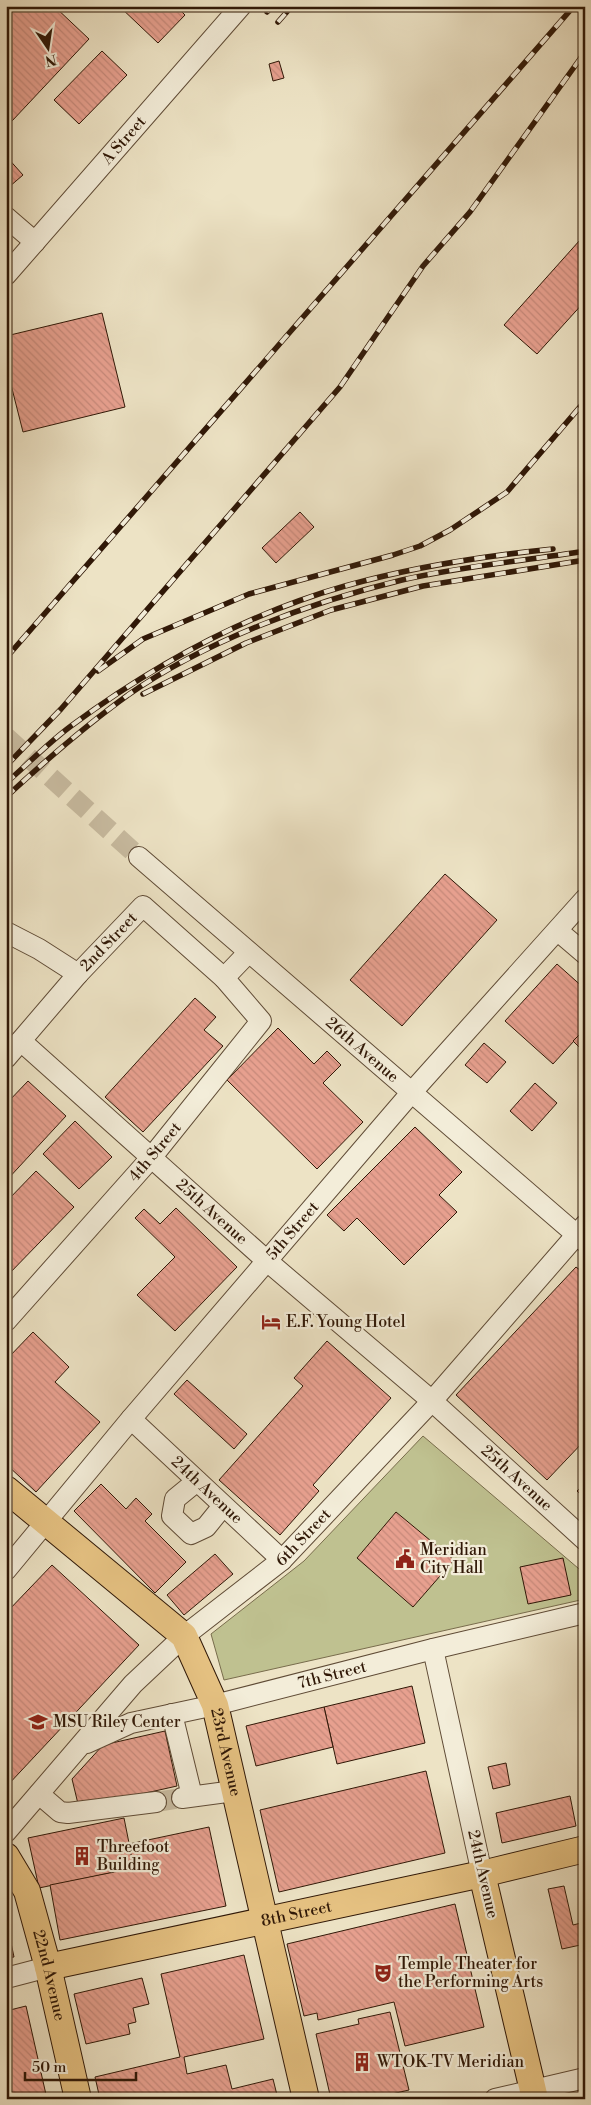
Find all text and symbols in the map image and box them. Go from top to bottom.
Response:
north arrow [22,22,72,72]
text: N [43,50,58,70]
street label: A Street [97,112,151,169]
street label: 2nd Street [76,908,142,976]
street label: 26th Avenue [322,1013,403,1087]
street label: 4th Street [124,1118,186,1186]
street label: 25th Avenue [172,1174,252,1249]
street label: 5th Street [262,1197,324,1264]
hotel icon: E.F. Young Hotel [260,1311,282,1333]
place label: E.F. Young Hotel [286,1312,406,1332]
street label: 25th Avenue [477,1441,557,1516]
street label: 24th Avenue [167,1452,247,1528]
street label: 6th Street [272,1504,335,1571]
place label: Meridian City Hall [420,1540,487,1578]
public building icon: Meridian City Hall [394,1548,416,1570]
street label: 7th Street [295,1656,369,1693]
street label: 23rd Avenue [206,1706,246,1798]
school or university icon: MSU Riley Center [27,1711,49,1733]
place label: MSU Riley Center [53,1712,181,1732]
street label: 24th Avenue [463,1828,503,1920]
place label: Threefoot Building [96,1837,170,1875]
building icon: Threefoot Building [71,1845,93,1867]
street label: 8th Street [259,1896,334,1931]
street label: 22nd Avenue [28,1928,70,2023]
place label: Temple Theater for the Performing Arts [398,1954,543,1992]
theatre icon: Temple Theater for the Performing Arts [372,1962,394,1984]
scale bar [25,2050,136,2082]
building icon: WTOK-TV Meridian [351,2051,373,2073]
place label: WTOK-TV Meridian [376,2052,525,2072]
text: 50 m [32,2058,66,2077]

